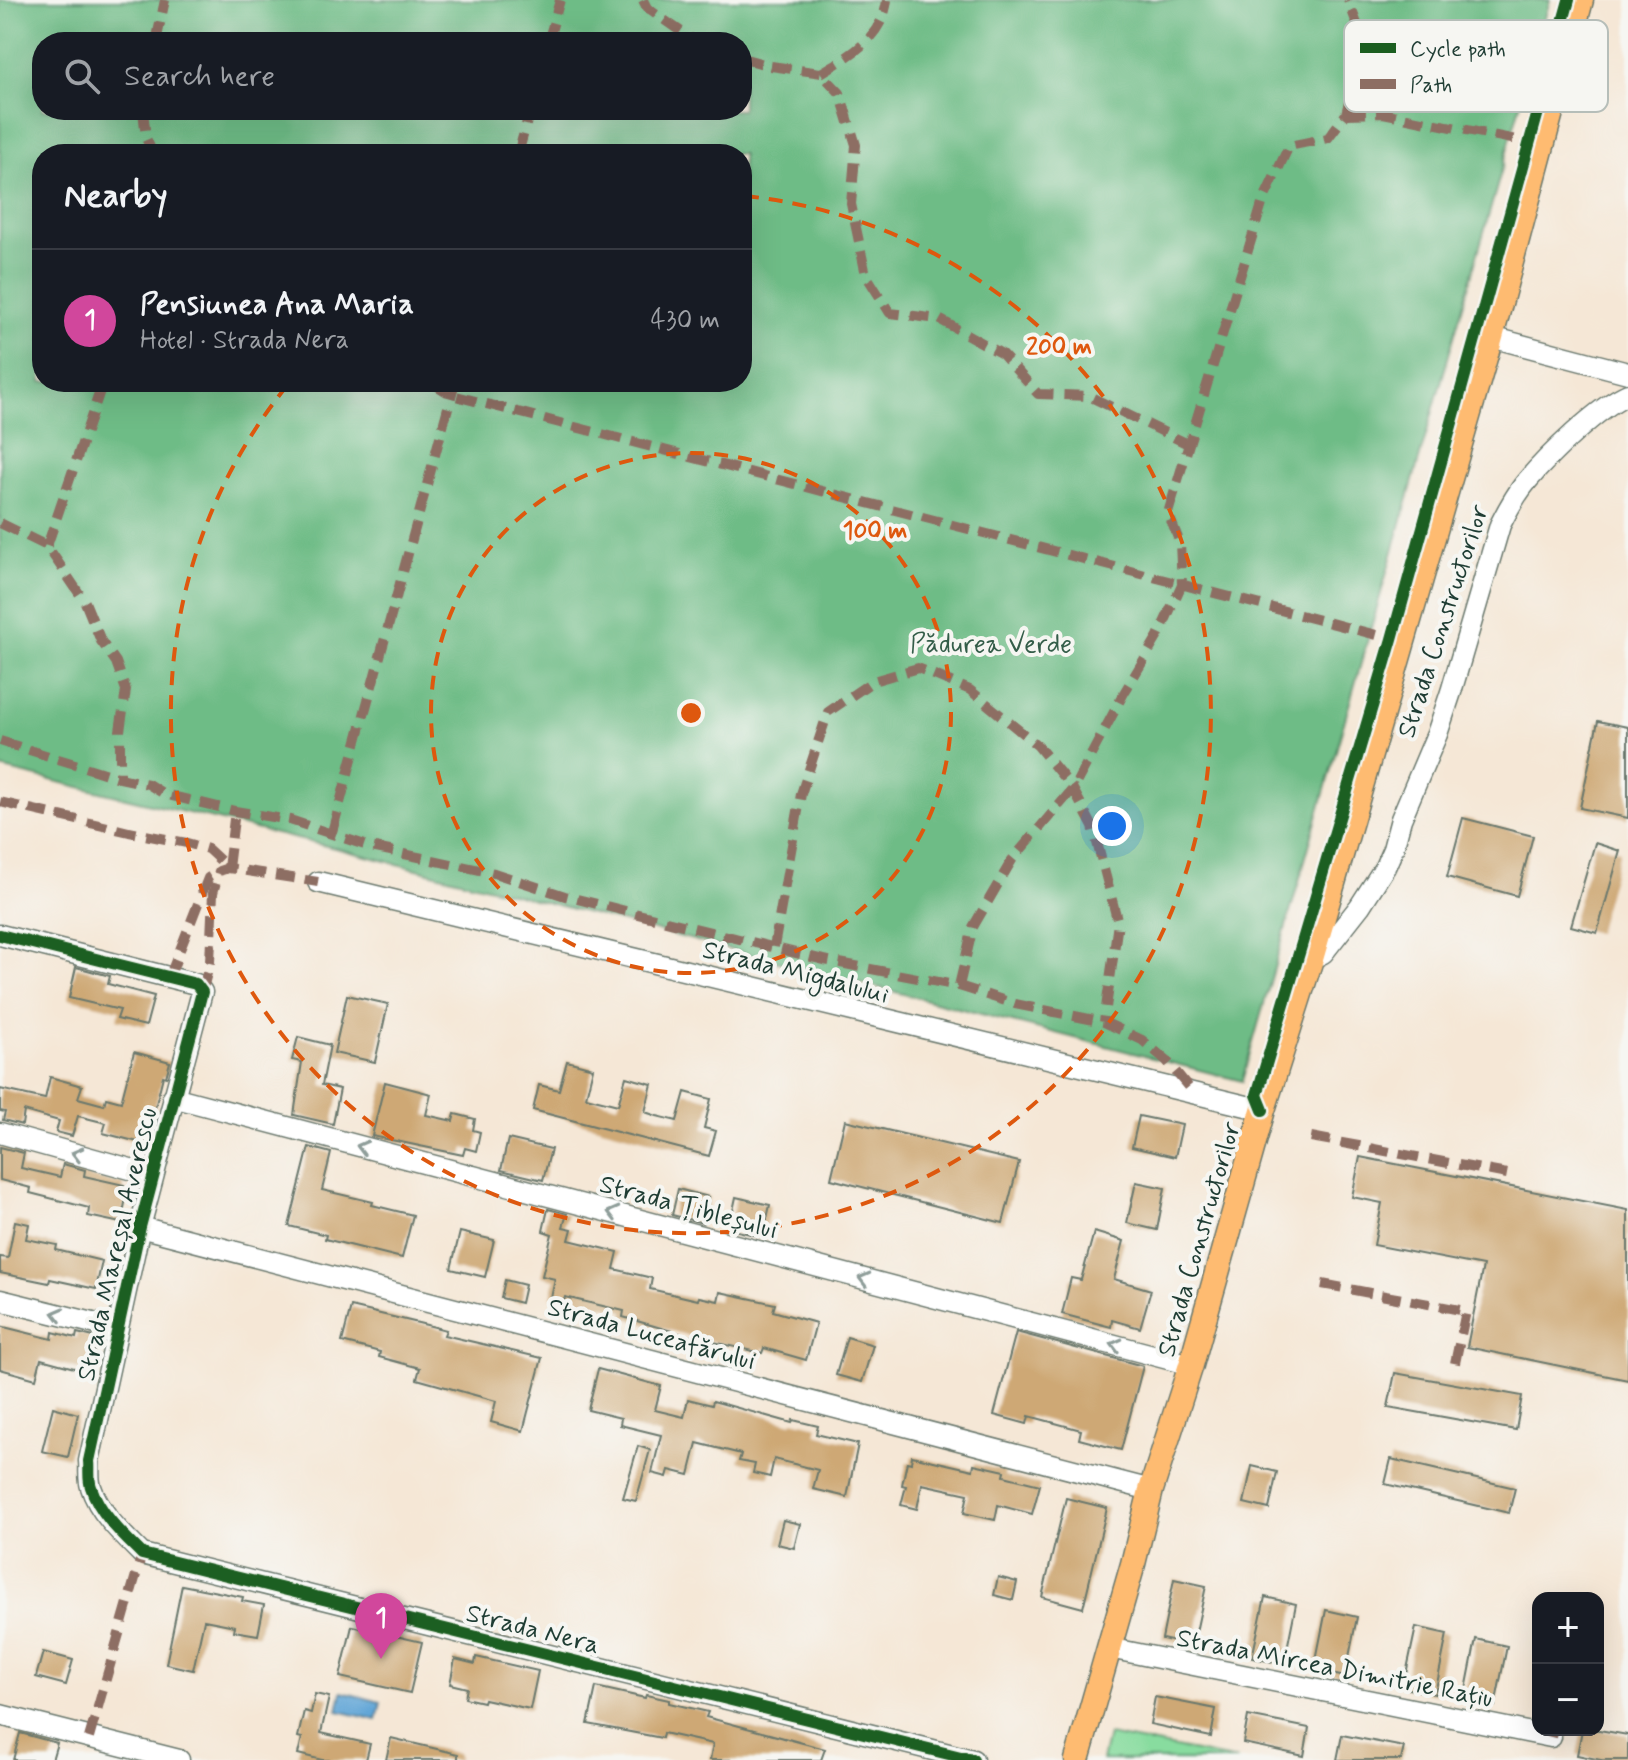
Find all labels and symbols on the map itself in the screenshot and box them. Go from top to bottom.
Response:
legend [1344,20,1608,112]
text: Cycle path [1410,36,1506,64]
text: Path [1410,72,1452,100]
text: 200 m [1026,332,1092,363]
street label: Strada Constructorilor [1390,500,1498,742]
text: 100 m [843,516,907,547]
park label: Pădurea Verde [910,628,1072,662]
centre of rings [677,699,705,727]
your location [1092,806,1132,846]
street label: Strada Migdalului [698,933,892,1014]
street label: Strada Mareșal Averescu [70,1104,166,1385]
street label: Strada Constructorilor [1150,1117,1250,1361]
one-way arrow [355,1140,369,1156]
one-way arrow [71,1147,85,1164]
street label: Strada Țibleșului [596,1168,781,1248]
one-way arrow [607,1206,620,1222]
one-way arrow [858,1272,872,1288]
street label: Strada Luceafărului [544,1291,759,1379]
one-way arrow [52,1307,66,1324]
one-way arrow [1110,1338,1123,1354]
pin: 1 [355,1593,407,1659]
street label: Strada Nera [462,1597,603,1663]
street label: Strada Mircea Dimitrie Rațiu [1174,1622,1496,1716]

